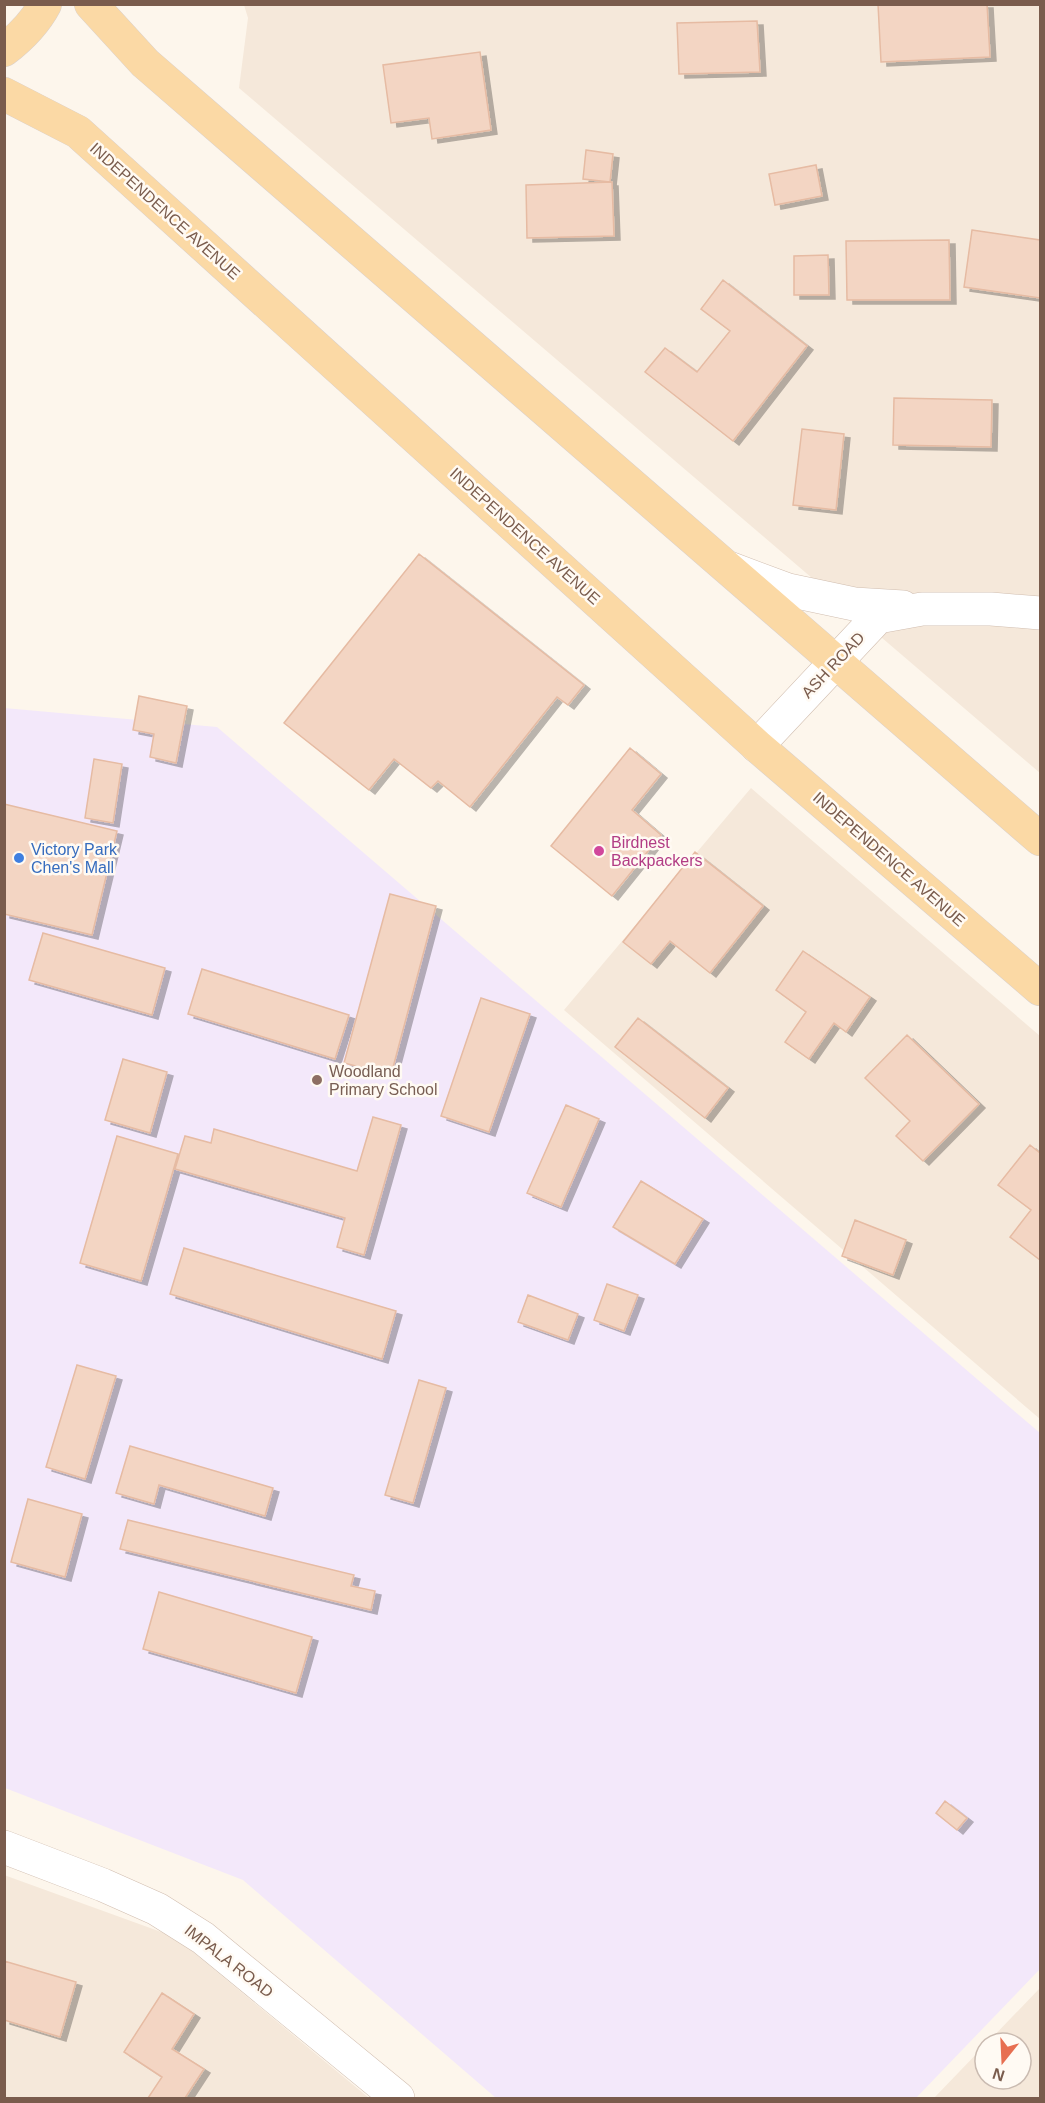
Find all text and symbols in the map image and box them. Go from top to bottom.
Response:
street label: INDEPENDENCE AVENUE [87,139,243,283]
street label: INDEPENDENCE AVENUE [447,464,603,608]
street label: ASH ROAD [798,629,868,701]
street label: INDEPENDENCE AVENUE [810,789,968,929]
place label: Birdnest Backpackers [611,834,703,869]
place label: Victory Park Chen's Mall [31,841,118,876]
marker: Birdnest Backpackers [592,844,606,858]
marker: Victory Park Chen's Mall [12,851,26,865]
place label: Woodland Primary School [329,1063,437,1098]
marker: Woodland Primary School [310,1073,324,1087]
street label: IMPALA ROAD [181,1921,277,2001]
north arrow [973,2031,1033,2091]
text: N [990,2065,1007,2085]

